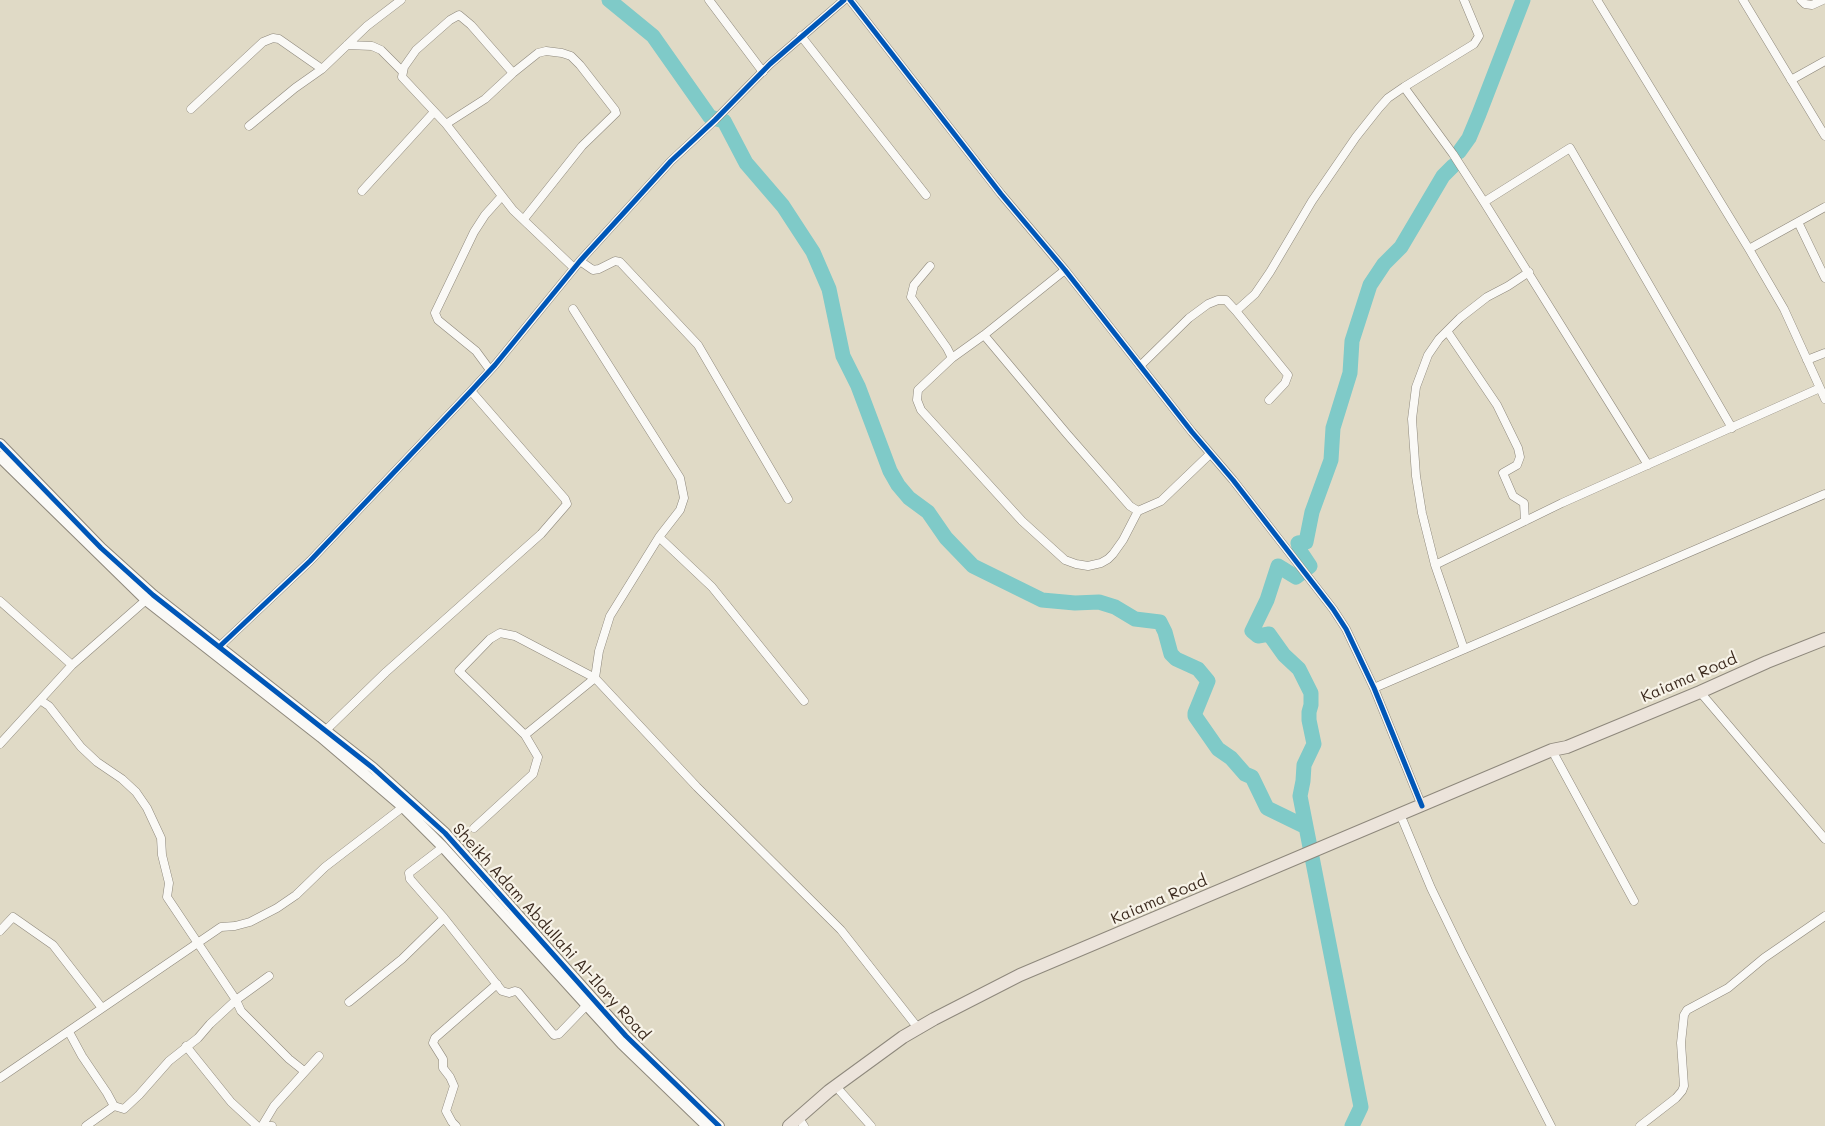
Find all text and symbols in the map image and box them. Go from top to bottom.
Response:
street label: Kaiama Road [1638,649,1740,707]
street label: Sheikh Adam Abdullahi Al-Ilory Road [448,820,654,1044]
street label: Kaiama Road [1108,871,1210,929]

